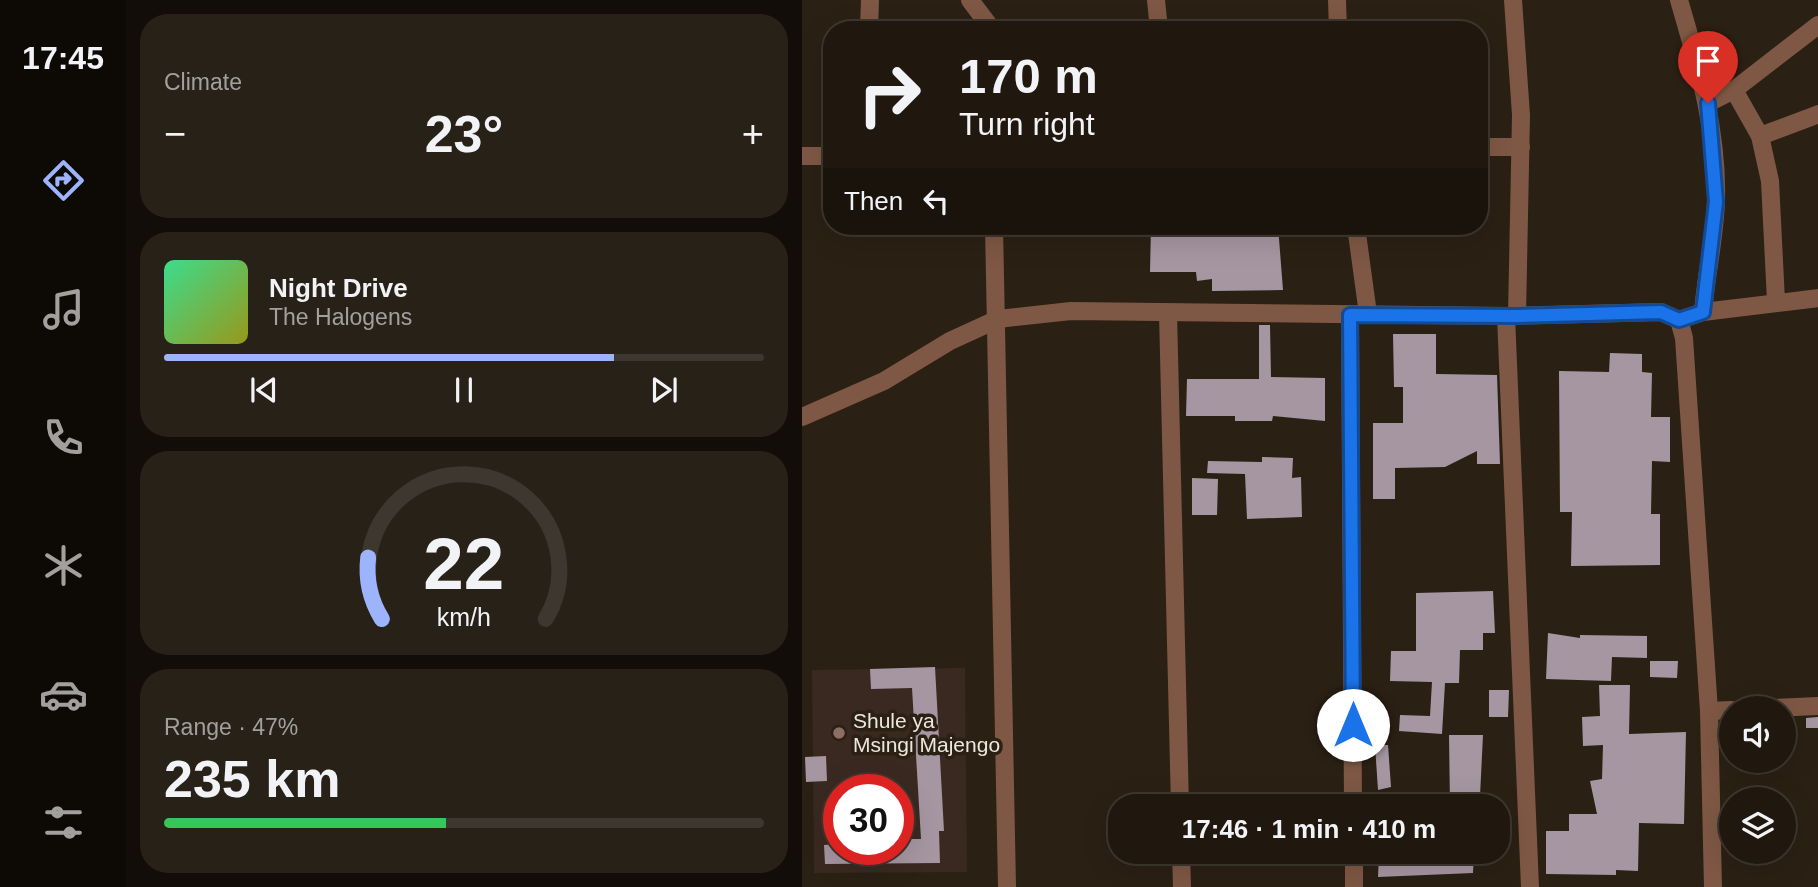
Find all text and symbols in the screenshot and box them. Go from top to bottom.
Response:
pin [1678,31,1738,103]
text: 17:45 [22,40,104,76]
icon: arrive [1689,42,1727,80]
icon: right [844,49,935,140]
text: 170 m [959,49,1098,103]
text: Climate [164,69,242,95]
text: 23° [425,105,503,163]
text: Turn right [959,106,1095,142]
text: − [164,113,186,155]
text: + [742,113,764,155]
icon: directions [39,156,88,205]
icon: left [917,182,955,220]
text: Then [844,186,903,216]
text: Night Drive [269,273,408,303]
icon: music [39,285,88,334]
text: The Halogens [269,304,412,330]
icon: previous [245,371,283,409]
icon: pause [445,371,483,409]
icon: next [645,371,683,409]
icon: phone [39,413,88,462]
text: 22 [424,523,504,604]
icon: climate [39,541,88,590]
text: km/h [437,602,491,630]
icon: car [39,670,88,719]
position arrow [1316,688,1390,762]
map controls [1719,696,1796,864]
button: sound [1719,696,1796,773]
place label: Shule ya Msingi Majengo [853,709,1000,756]
text: Range · 47% [164,714,298,740]
marker: Shule ya Msingi Majengo [831,725,847,741]
text: 235 km [164,750,340,808]
speed limit sign: 30 [823,774,914,865]
button: layers [1719,787,1796,864]
icon: filters [39,798,88,847]
text: 17:46 · 1 min · 410 m [1182,814,1436,844]

